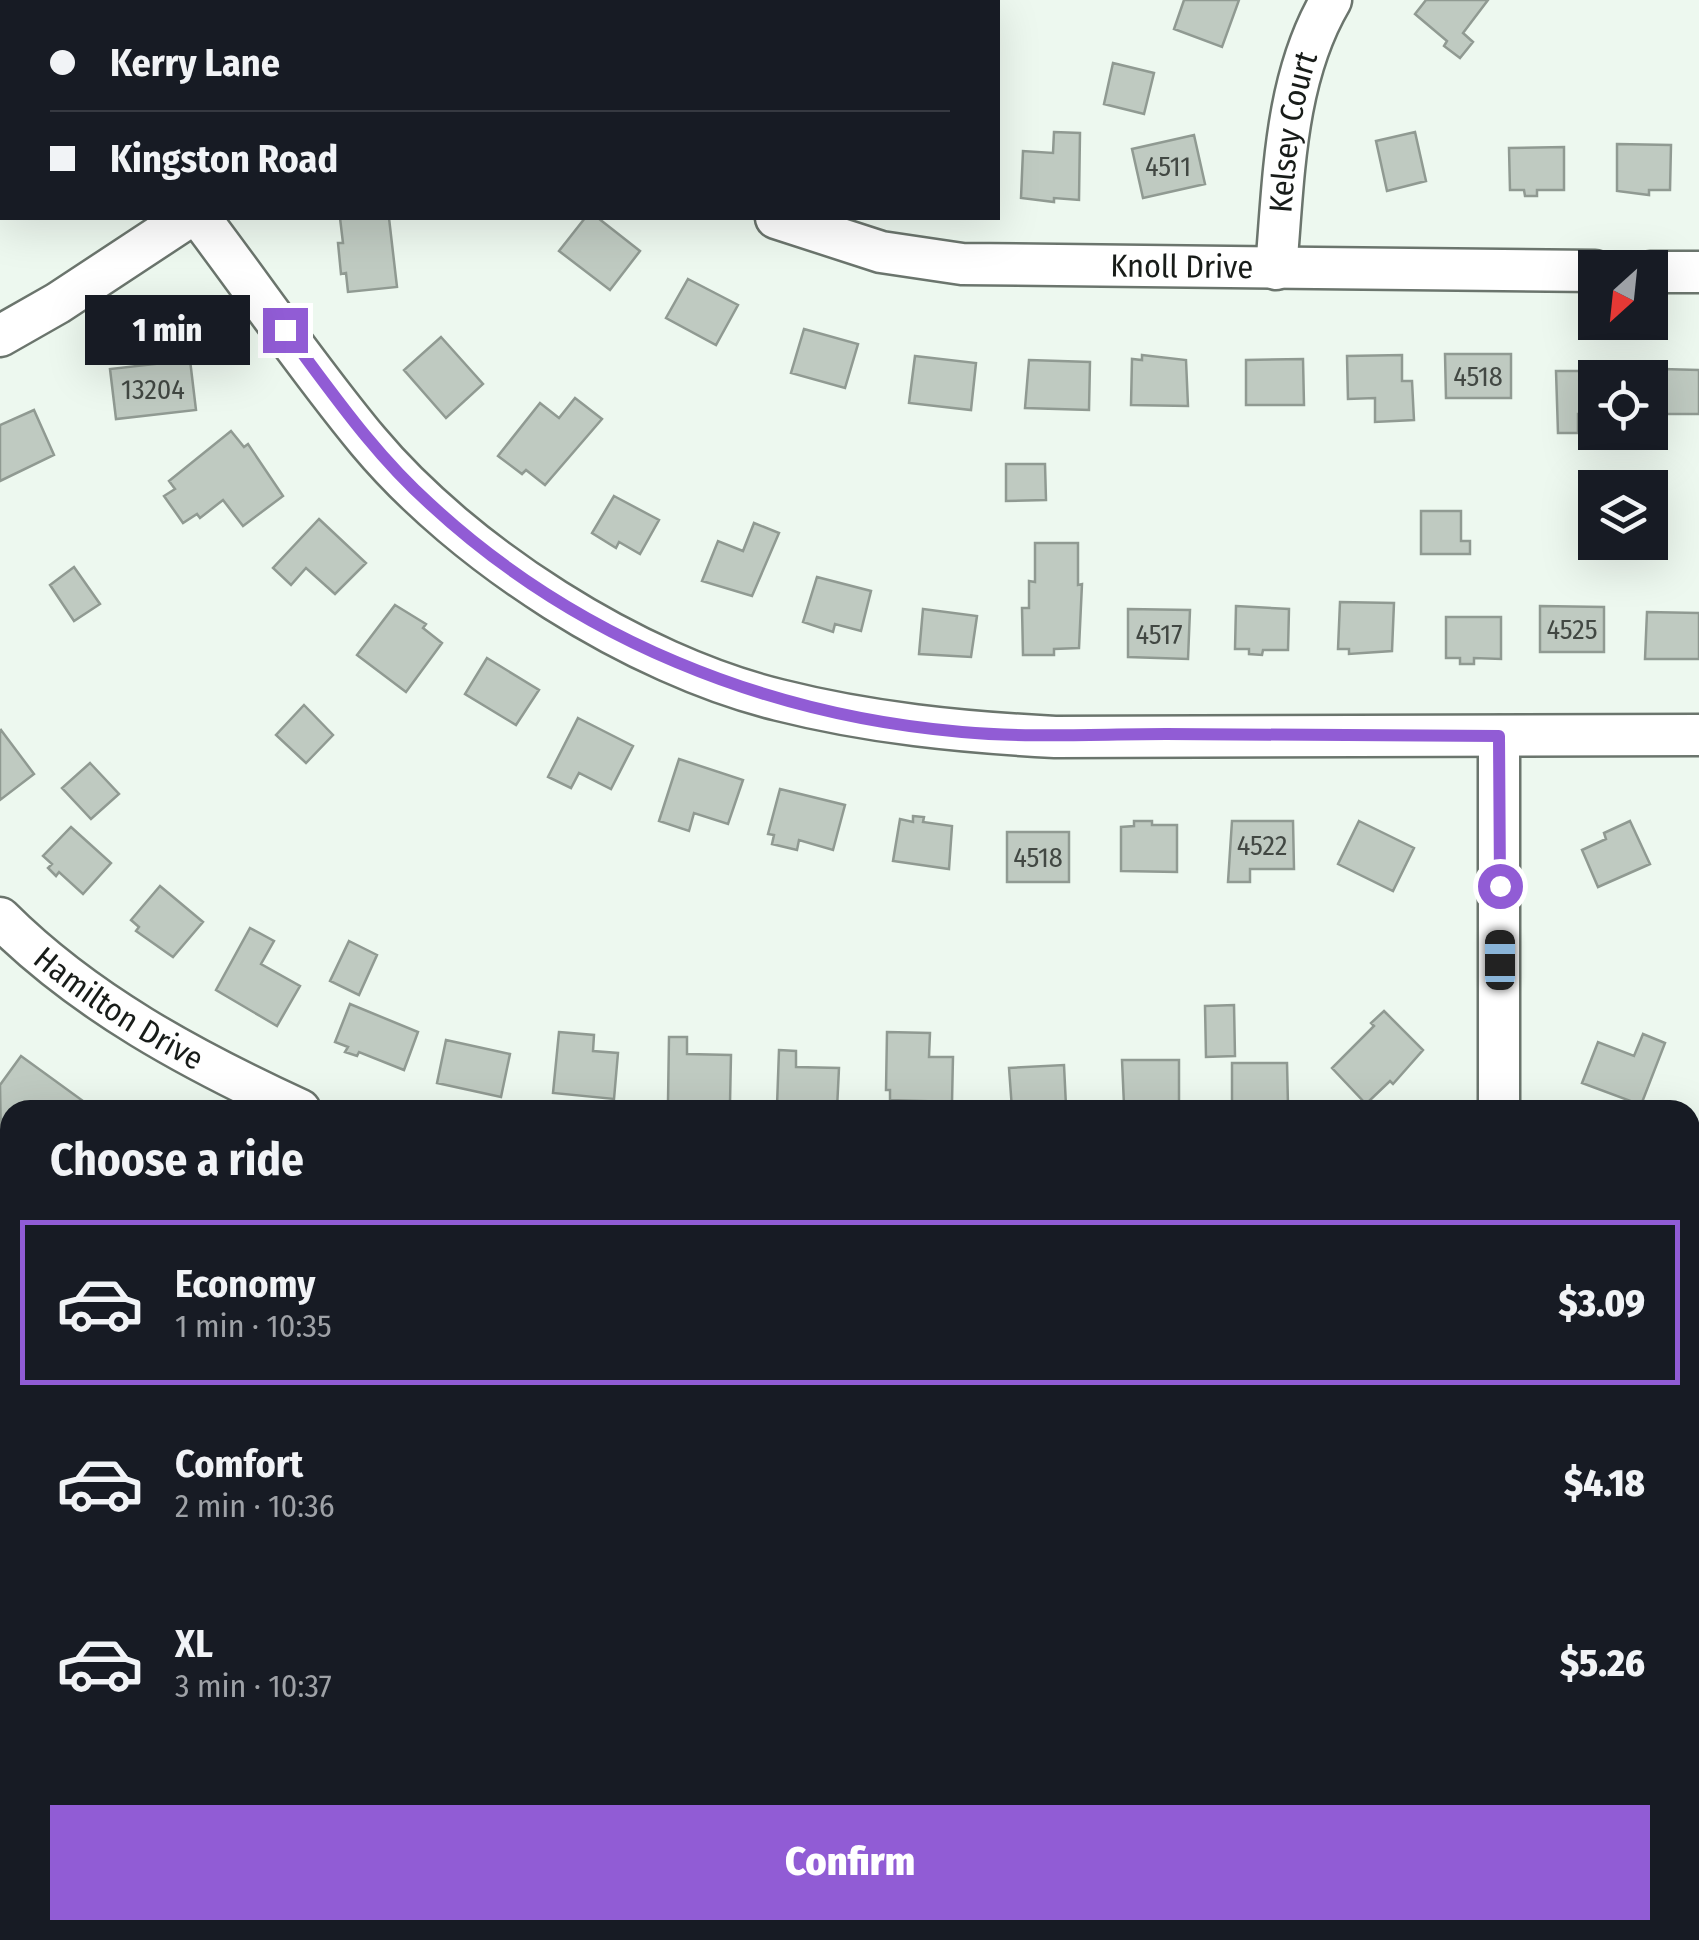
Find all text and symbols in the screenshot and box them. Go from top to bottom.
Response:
text: Kerry Lane [110,40,280,86]
street label: Kelsey Court [1261,46,1325,214]
text: Kingston Road [110,136,338,182]
house number: 4511 [1145,150,1191,183]
street label: Knoll Drive [1110,247,1253,286]
north arrow [1578,250,1668,340]
map controls [1578,250,1668,560]
callout: 1 min [85,295,250,365]
route end [263,308,308,353]
text: 1 min [133,311,202,349]
house number: 4518 [1453,360,1503,393]
button: locate [1578,360,1668,450]
house number: 13204 [121,373,185,406]
button: layers [1578,470,1668,560]
house number: 4525 [1546,613,1598,646]
house number: 4517 [1135,618,1183,651]
house number: 4522 [1237,829,1287,862]
house number: 4518 [1013,841,1063,874]
route start [1478,864,1523,909]
car [1485,930,1515,990]
street label: Hamilton Drive [26,939,210,1078]
text: Choose a ride [50,1133,304,1187]
icon: car [55,1258,145,1348]
text: Economy [175,1261,315,1307]
text: $3.09 [1559,1280,1645,1326]
text: 1 min · 10:35 [175,1307,332,1345]
icon: car [55,1438,145,1528]
text: Comfort [175,1441,303,1487]
text: $4.18 [1564,1460,1645,1506]
text: 2 min · 10:36 [175,1487,335,1525]
icon: car [55,1618,145,1708]
text: XL [175,1621,213,1667]
text: $5.26 [1560,1640,1645,1686]
text: 3 min · 10:37 [175,1667,332,1705]
button: Confirm [50,1805,1650,1920]

